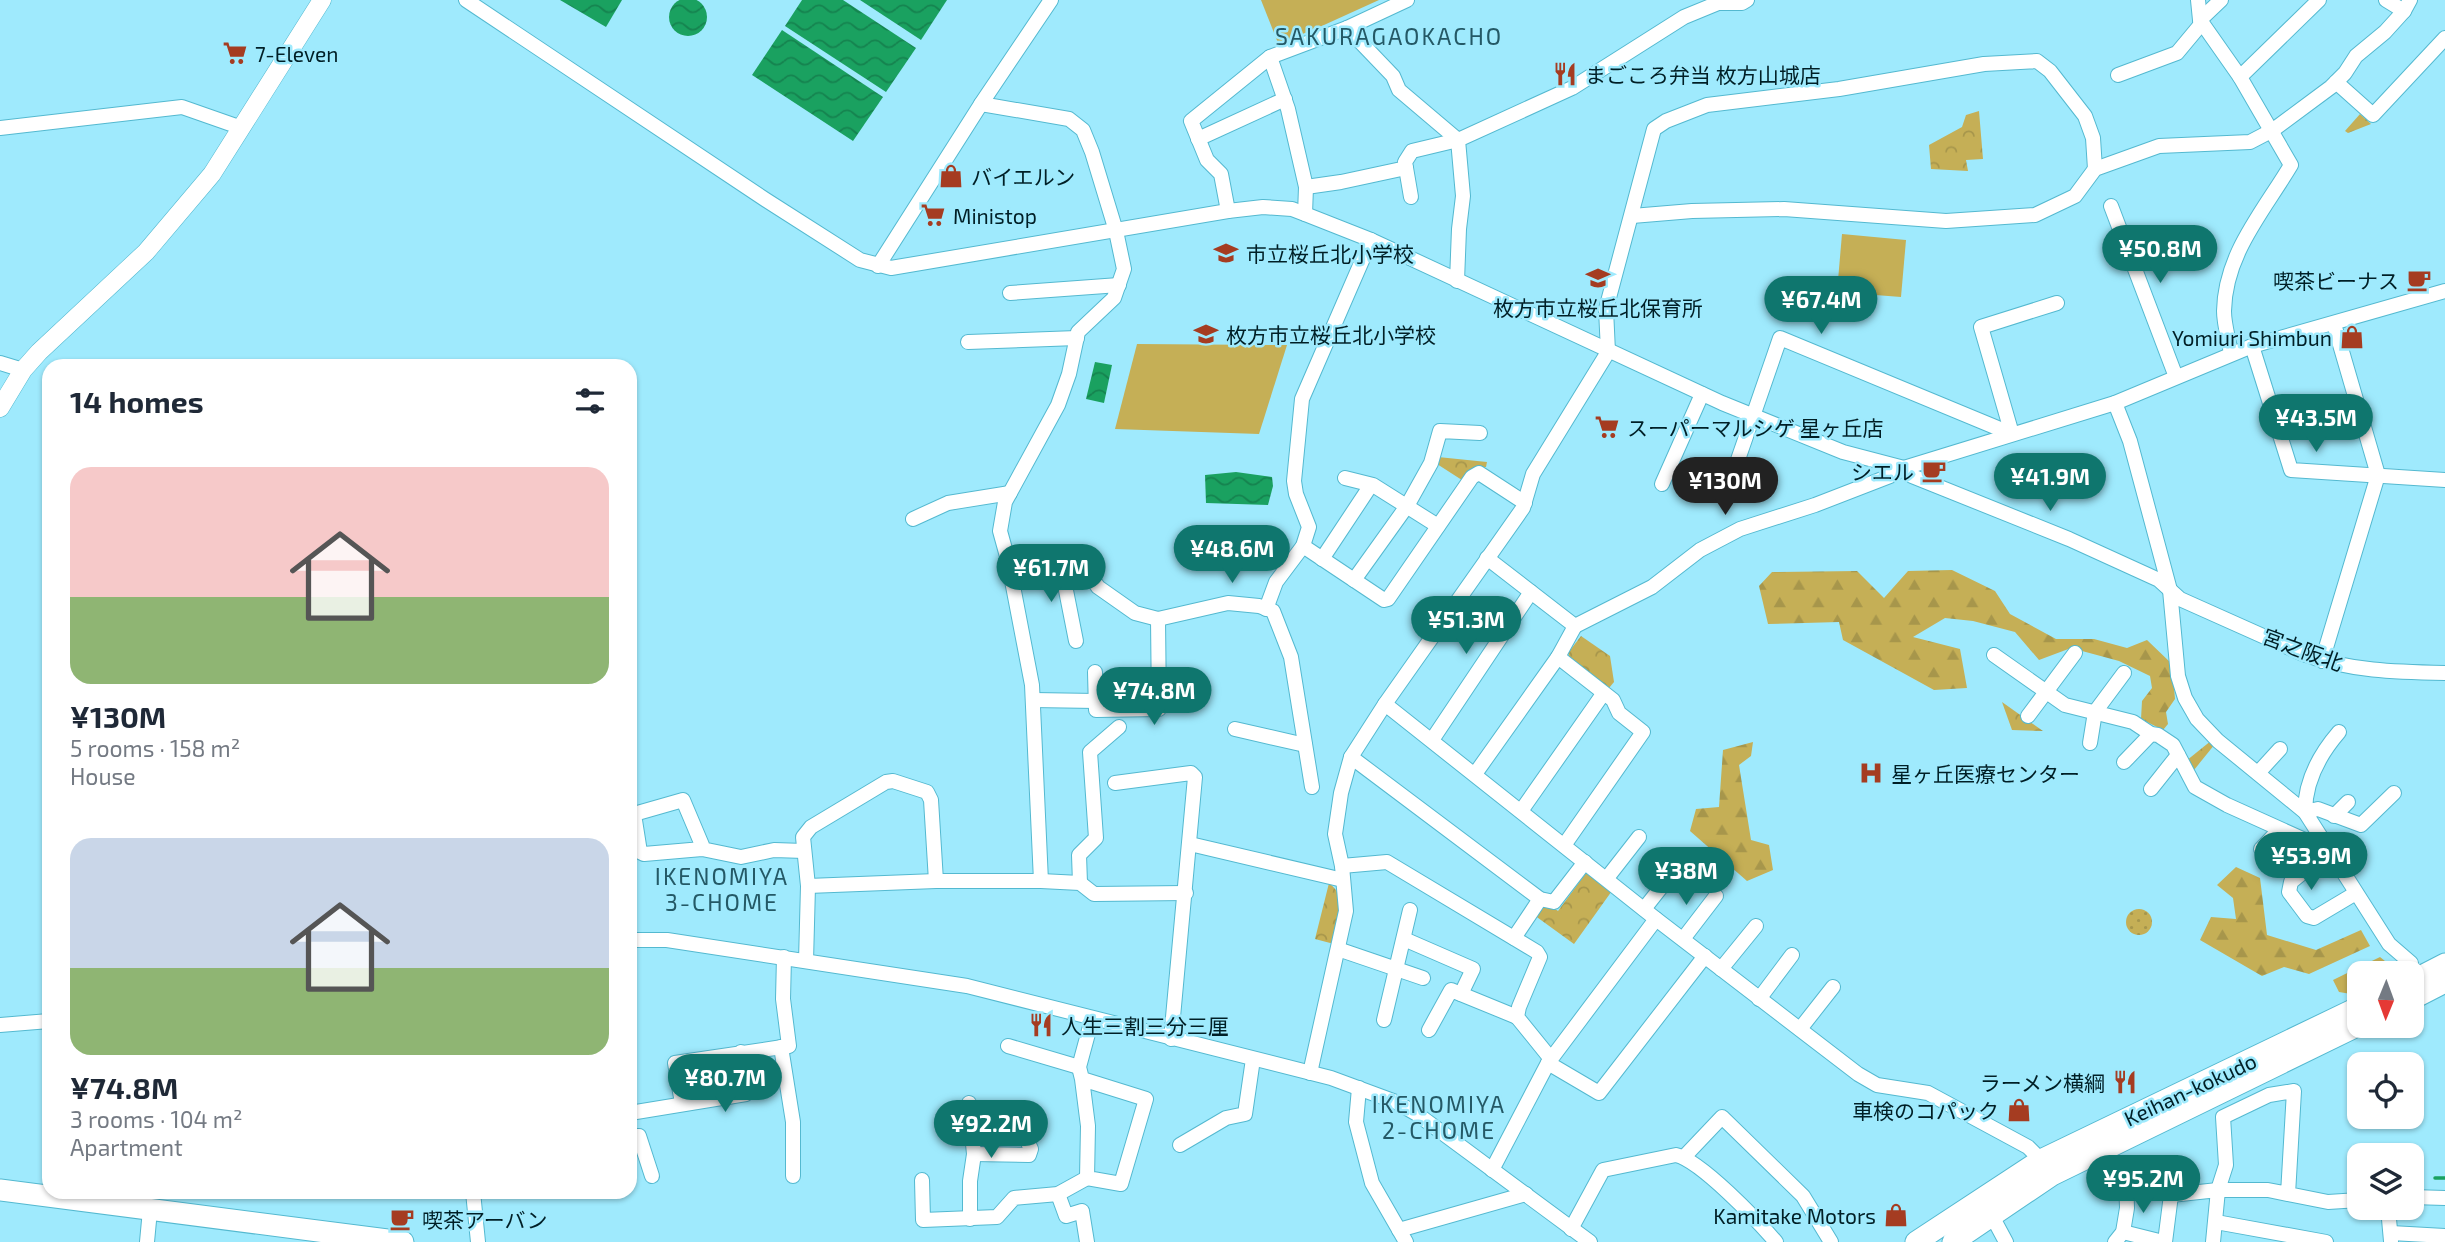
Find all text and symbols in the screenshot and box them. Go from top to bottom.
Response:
district label: SAKURAGAOKACHO [1275,22,1503,50]
supermarket icon: 7-Eleven [221,39,249,67]
place label: 7-Eleven [255,41,338,66]
restaurant icon: まごころ弁当 枚方山城店 [1551,60,1579,88]
place label: まごころ弁当 枚方山城店 [1585,62,1821,87]
shop icon: バイエルン [937,162,965,190]
place label: バイエルン [971,164,1075,189]
supermarket icon: Ministop [919,201,947,229]
place label: Ministop [953,203,1037,228]
pin: ¥50.8M [2103,226,2217,285]
text: ¥50.8M [2118,234,2202,262]
school or university icon: 市立桜丘北小学校 [1212,239,1240,267]
place label: 市立桜丘北小学校 [1246,241,1414,266]
school or university icon: 枚方市立桜丘北保育所 [1584,264,1612,292]
cafe icon: 喫茶ビーナス [2405,266,2433,294]
place label: 喫茶ビーナス [2273,268,2399,293]
pin: ¥67.4M [1764,276,1878,336]
text: ¥67.4M [1780,285,1862,313]
place label: 枚方市立桜丘北保育所 [1493,295,1703,320]
school or university icon: 枚方市立桜丘北小学校 [1192,320,1220,348]
place label: 枚方市立桜丘北小学校 [1226,322,1436,347]
shop icon: Yomiuri Shimbun [2338,323,2366,351]
place label: Yomiuri Shimbun [2172,325,2332,350]
icon: filters [571,382,609,420]
text: 14 homes [70,383,204,419]
pin: ¥43.5M [2259,394,2373,454]
text: ¥43.5M [2275,403,2357,431]
supermarket icon: スーパーマルシゲ 星ヶ丘店 [1593,413,1621,441]
place label: スーパーマルシゲ 星ヶ丘店 [1627,415,1883,440]
pin: ¥41.9M [1993,454,2107,513]
cafe icon: シエル [1920,457,1948,485]
pin: ¥130M [1676,458,1774,517]
place label: シエル [1851,459,1914,484]
text: ¥41.9M [2010,462,2090,490]
text: ¥130M [1688,466,1762,494]
icon: home [277,513,403,639]
pin: ¥48.6M [1175,526,1289,585]
text: ¥48.6M [1190,534,1274,562]
pin: ¥61.7M [994,544,1108,604]
text: ¥61.7M [1013,553,1089,581]
pin: ¥51.3M [1409,596,1523,656]
text: ¥51.3M [1427,605,1505,633]
street label: 宮之阪北 [2259,623,2347,675]
pin: ¥74.8M [1097,668,1211,727]
text: ¥74.8M [1112,676,1196,704]
text: ¥130M [70,698,166,734]
text: 5 rooms · 158 m² [70,734,240,762]
hospital icon: 星ヶ丘医療センター [1857,759,1885,787]
place label: 星ヶ丘医療センター [1891,761,2080,786]
text: House [70,762,136,790]
pin: ¥53.9M [2254,832,2368,892]
text: ¥53.9M [2270,841,2352,869]
pin: ¥38M [1645,848,1727,907]
text: ¥38M [1654,856,1718,884]
district label: IKENOMIYA 3-CHOME [655,862,789,916]
icon: home [277,884,403,1010]
north arrow [2347,961,2424,1038]
map controls [2347,961,2424,1220]
restaurant icon: 人生三割三分三厘 [1027,1011,1055,1039]
place label: 人生三割三分三厘 [1061,1013,1229,1038]
street label: Keihan-kokudo [2120,1047,2260,1131]
button: locate [2347,1052,2424,1129]
pin: ¥80.7M [668,1054,782,1114]
text: ¥80.7M [684,1063,766,1091]
restaurant icon: ラーメン横綱 [2111,1068,2139,1096]
text: ¥74.8M [70,1069,178,1105]
place label: ラーメン横綱 [1980,1070,2105,1095]
district label: IKENOMIYA 2-CHOME [1372,1090,1506,1144]
shop icon: 車検のコパック [2005,1096,2033,1124]
place label: 車検のコパック [1852,1098,1999,1123]
pin: ¥92.2M [934,1100,1048,1160]
text: 3 rooms · 104 m² [70,1105,242,1133]
text: ¥92.2M [950,1109,1032,1137]
text: Apartment [70,1133,183,1161]
button: layers [2347,1143,2424,1220]
pin: ¥95.2M [2086,1156,2200,1215]
text: ¥95.2M [2102,1164,2184,1192]
shop icon: Kamitake Motors [1882,1201,1910,1229]
place label: Kamitake Motors [1713,1203,1876,1228]
cafe icon: 喫茶アーバン [388,1205,416,1233]
place label: 喫茶アーバン [422,1207,548,1232]

